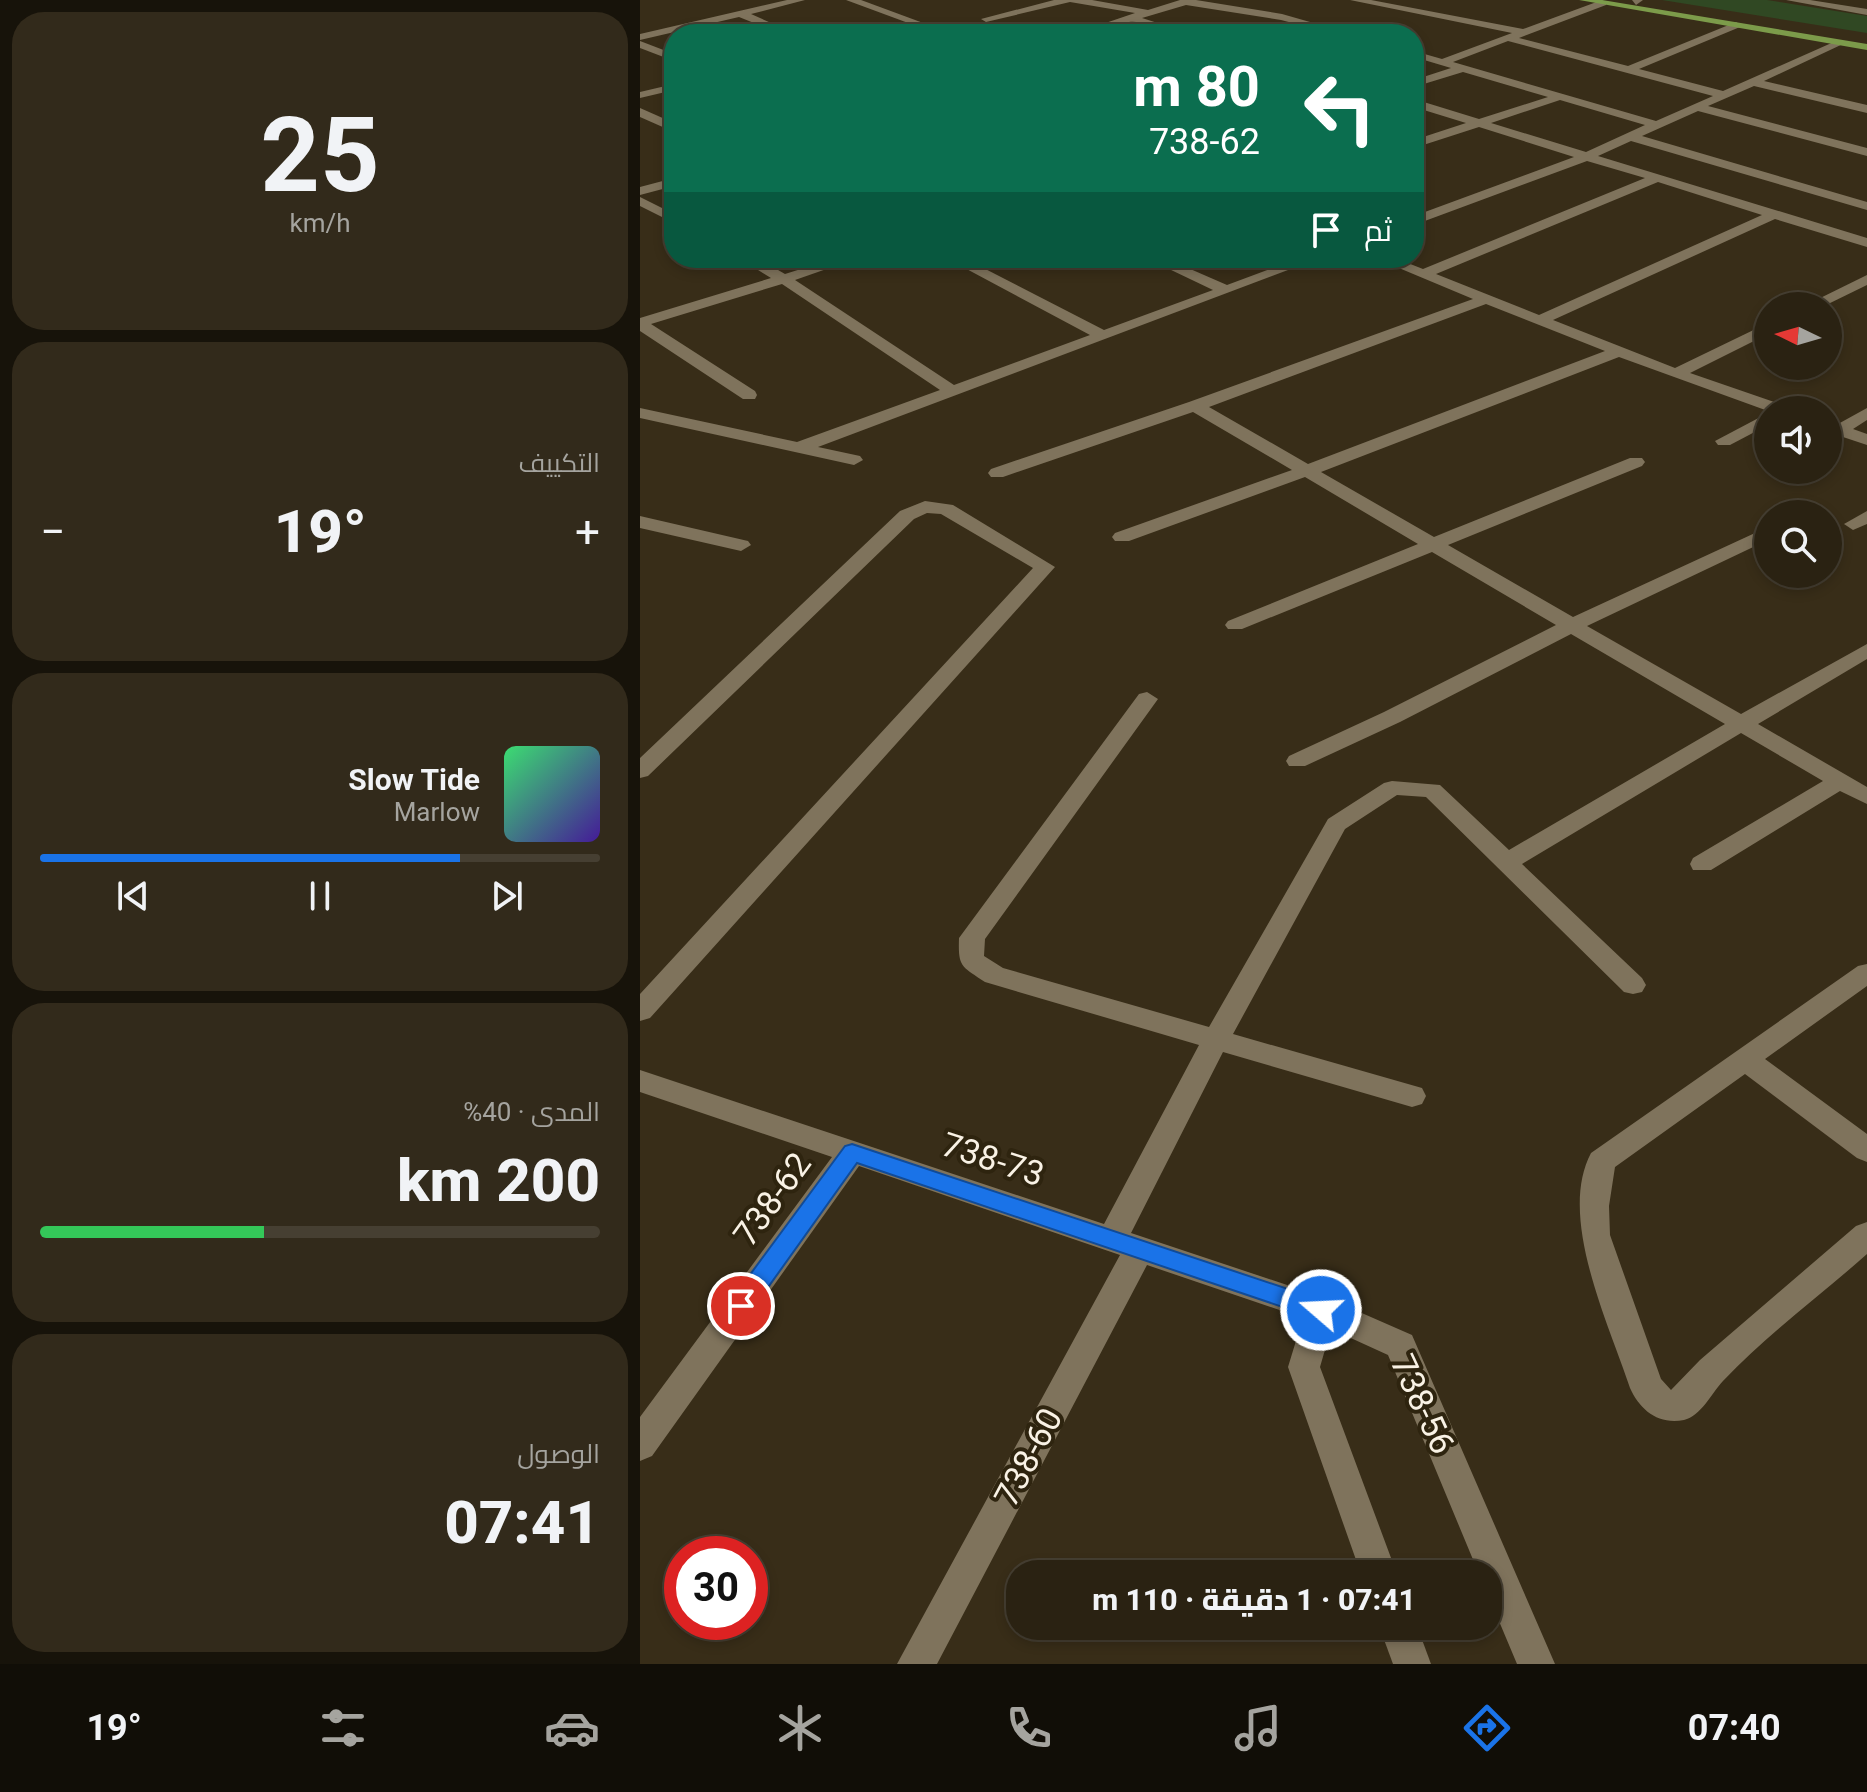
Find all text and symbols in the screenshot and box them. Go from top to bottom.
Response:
text: 80 m [1133,54,1260,120]
icon: left [1288,56,1392,160]
text: 25 [260,95,380,216]
text: 738-62 [1149,121,1260,163]
text: km/h [289,208,351,238]
icon: arrive [1304,208,1348,252]
text: ثم [1364,213,1392,248]
north arrow [1754,292,1842,380]
map controls [1754,292,1842,588]
button: sound [1754,396,1842,484]
text: التكييف [518,448,600,478]
text: 19° [274,496,367,567]
button: search [1754,500,1842,588]
text: − [40,506,65,558]
text: + [575,506,600,558]
text: Slow Tide [348,762,480,797]
text: Marlow [394,797,480,827]
icon: previous [111,874,155,918]
icon: pause [298,874,342,918]
icon: next [485,874,529,918]
text: المدى · 40% [463,1097,600,1127]
street label: 738-73 [937,1124,1049,1194]
text: 200 km [397,1145,600,1216]
street label: 738-62 [725,1145,819,1253]
position arrow [1279,1268,1363,1352]
pin [707,1272,775,1340]
icon: arrive [719,1284,763,1328]
street label: 738-56 [1383,1348,1463,1460]
street label: 738-60 [986,1401,1070,1513]
text: الوصول [517,1439,600,1469]
text: 07:41 [444,1487,600,1558]
speed limit sign: 30 [664,1536,768,1640]
text: 07:41 · 1 دقيقة · 110 m [1092,1582,1416,1617]
icon: filters [315,1700,371,1756]
icon: car [544,1700,600,1756]
icon: climate [772,1700,828,1756]
icon: phone [1001,1700,1057,1756]
icon: music [1230,1700,1286,1756]
icon: directions [1459,1700,1515,1756]
text: 19° [86,1707,142,1749]
text: 07:40 [1688,1707,1781,1749]

